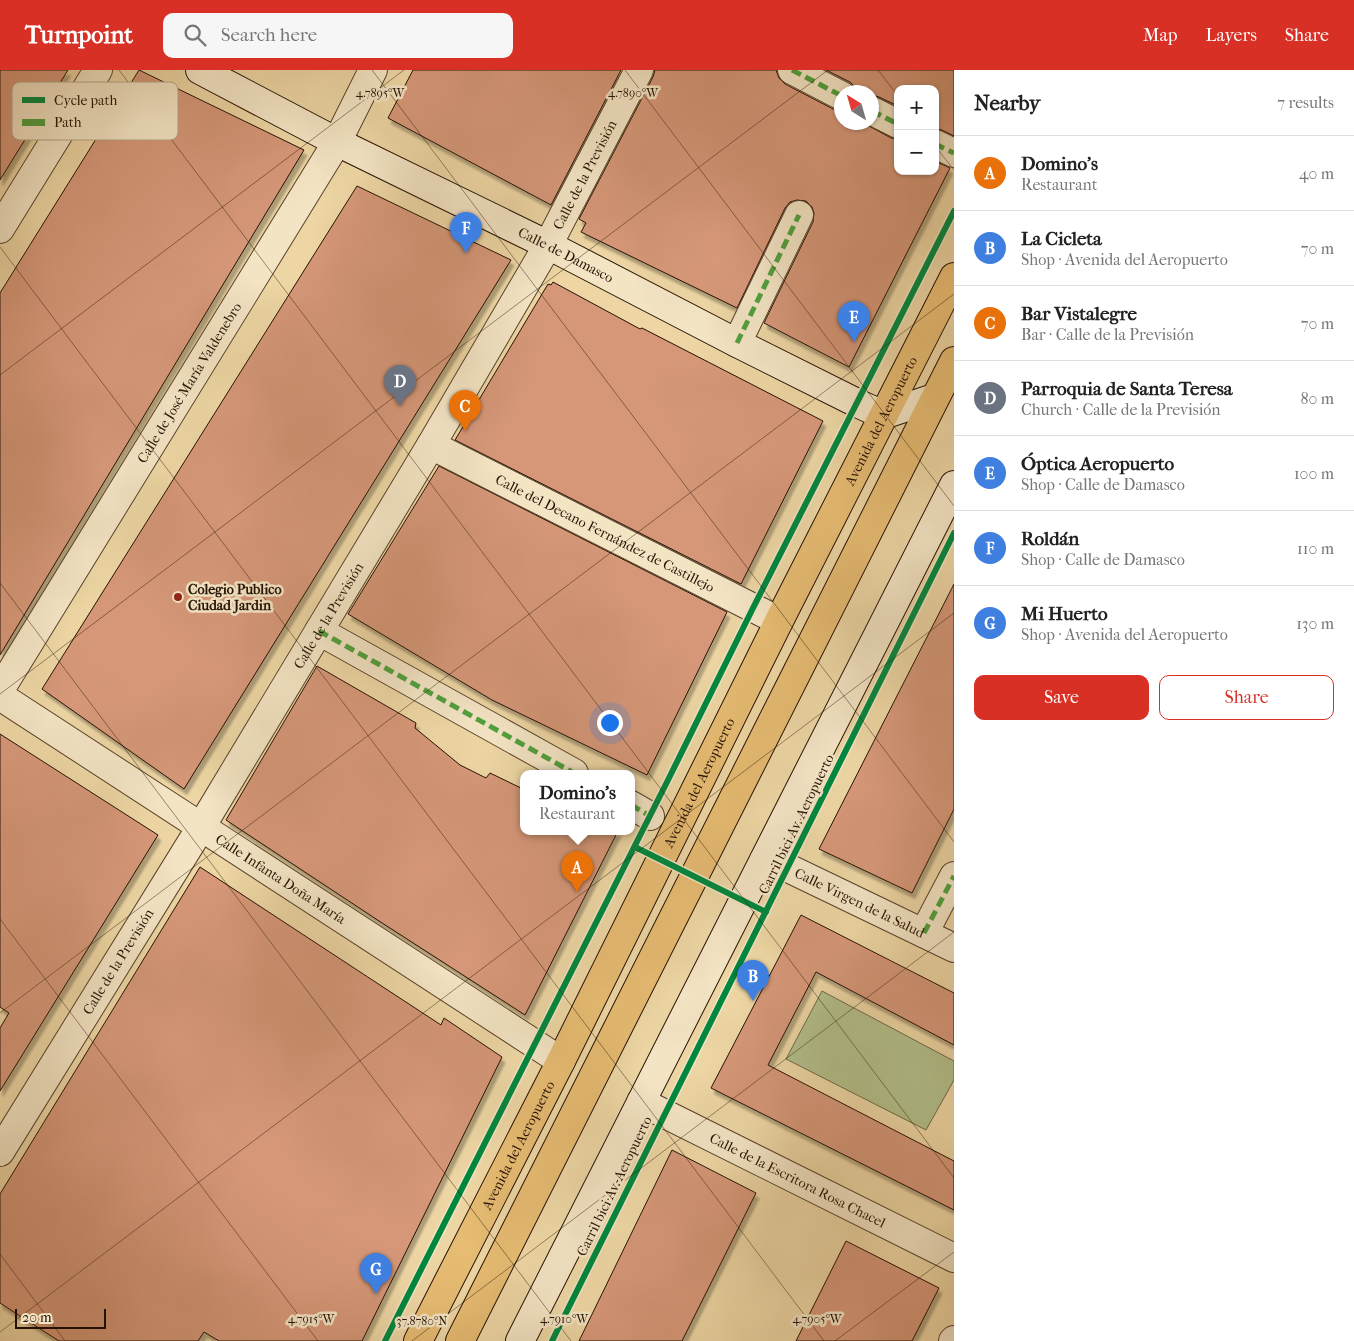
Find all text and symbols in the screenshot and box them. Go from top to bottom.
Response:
search box [163,13,513,58]
text: Turnpoint [25,21,133,49]
icon: search [181,21,209,49]
text: Search here [221,24,317,46]
text: Map [1143,25,1177,46]
text: Layers [1205,25,1257,46]
text: Share [1285,25,1329,46]
legend [12,82,178,140]
north arrow [834,85,879,130]
map controls [894,85,939,175]
button: + [894,85,939,130]
text: 4.7895°W [356,86,405,100]
text: 4.7890°W [608,86,659,100]
text: Nearby [974,91,1040,115]
text: Cycle path [54,92,118,109]
text: 7 results [1277,93,1334,112]
text: Path [54,114,82,131]
street label: Calle de la Previsión [550,117,621,233]
button: − [894,130,939,175]
text: Domino's [1021,153,1098,175]
text: A [985,164,995,183]
text: 40 m [1299,164,1334,183]
text: Restaurant [1021,175,1097,194]
pin: F [450,212,482,253]
street label: Calle de Damasco [515,224,616,287]
text: La Cicleta [1021,228,1102,250]
text: B [985,239,995,258]
text: 70 m [1301,239,1334,258]
text: Shop · Avenida del Aeropuerto [1021,250,1228,269]
street label: Calle de José María Valdenebro [134,299,245,466]
pin: E [838,301,870,342]
text: Bar Vistalegre [1021,303,1137,325]
text: C [985,314,995,333]
text: 70 m [1301,314,1334,333]
text: Bar · Calle de la Previsión [1021,325,1194,344]
street label: Avenida del Aeropuerto [841,354,921,489]
pin: D [384,365,416,406]
text: Parroquia de Santa Teresa [1021,378,1233,400]
text: D [984,389,996,408]
text: 80 m [1300,389,1334,408]
pin: C [449,390,481,431]
text: Church · Calle de la Previsión [1021,400,1221,419]
text: Óptica Aeropuerto [1021,453,1174,475]
text: E [985,464,995,483]
text: 100 m [1294,464,1334,483]
street label: Calle del Decano Fernández de Castillejo [492,471,717,596]
text: Shop · Calle de Damasco [1021,475,1185,494]
text: Roldán [1021,528,1079,550]
text: F [986,539,994,558]
text: 110 m [1297,539,1334,558]
text: Shop · Calle de Damasco [1021,550,1185,569]
street label: Calle de la Previsión [290,559,367,672]
place label: Colegio Publico Ciudad Jardin [188,581,282,614]
marker: Colegio Publico Ciudad Jardin [172,591,184,603]
text: Mi Huerto [1021,603,1108,625]
text: G [984,614,996,633]
text: 130 m [1296,614,1334,633]
text: Shop · Avenida del Aeropuerto [1021,625,1228,644]
button: Save [974,675,1149,720]
button: Share [1159,675,1334,720]
your location [597,710,623,736]
street label: Avenida del Aeropuerto [660,715,739,851]
street label: Carril bici Av. Aeropuerto [755,751,838,897]
popup [520,770,635,835]
text: Domino's [539,782,616,804]
text: Restaurant [539,804,615,823]
street label: Calle Infanta Doña María [212,831,349,928]
pin: A [561,851,593,892]
street label: Calle Virgen de la Salud [792,865,928,942]
street label: Calle de la Previsión [79,906,157,1018]
pin: B [737,960,769,1001]
street label: Avenida del Aeropuerto [478,1078,559,1214]
street label: Carril bici Av. Aeropuerto [573,1113,656,1259]
street label: Calle de la Escritora Rosa Chacel [707,1130,888,1232]
pin: G [360,1253,392,1294]
scale bar [15,1306,106,1329]
text: 20 m [22,1309,52,1326]
text: 4.7915°W [288,1312,336,1326]
text: 4.7910°W [540,1312,589,1326]
text: 4.7905°W [792,1312,843,1326]
text: 37.8780°N [397,1314,447,1328]

